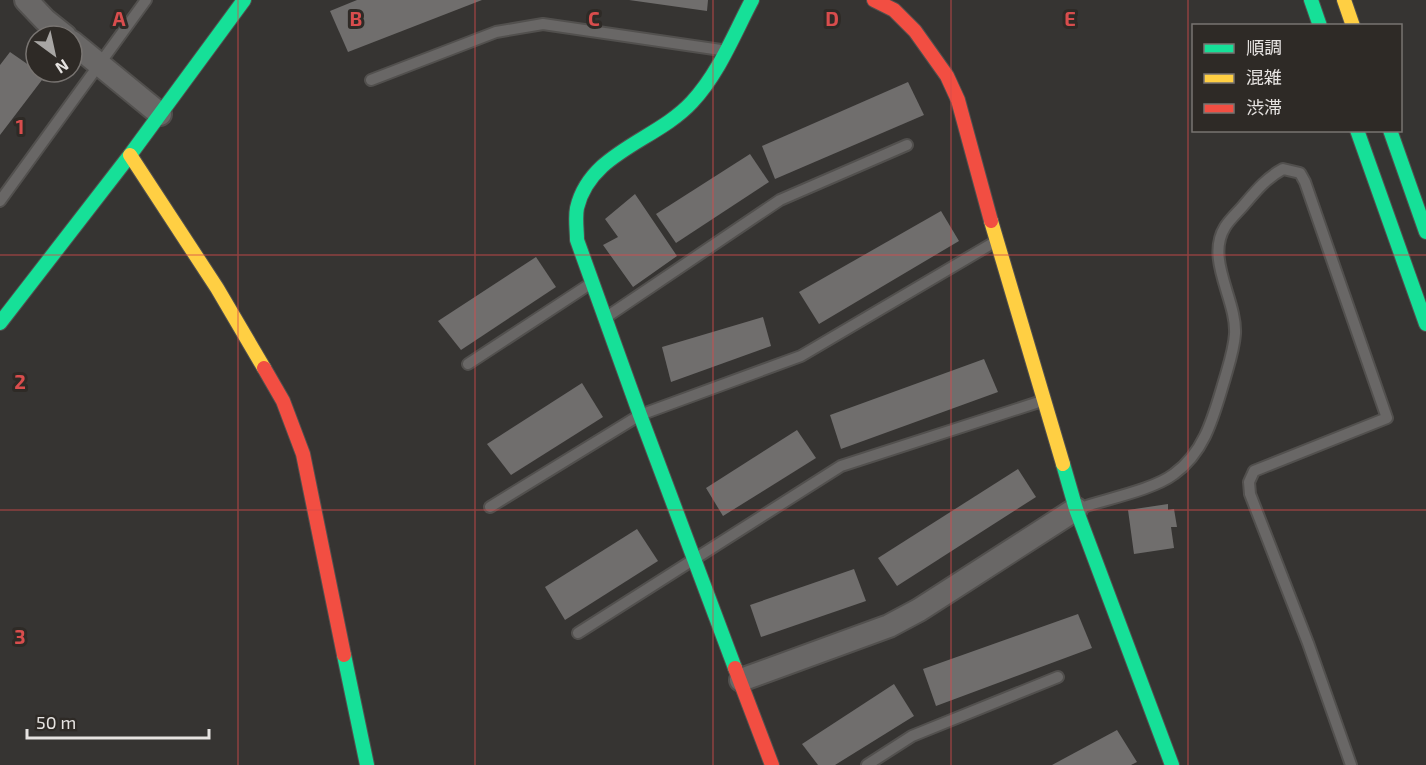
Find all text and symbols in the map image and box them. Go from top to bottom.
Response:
text: A [112,6,126,30]
text: B [350,6,362,30]
text: C [588,6,600,30]
text: D [825,6,839,30]
text: E [1064,6,1076,30]
north arrow [24,24,84,84]
legend [1192,24,1402,132]
text: 順調 [1246,36,1282,58]
text: N [52,56,72,78]
text: 混雑 [1246,66,1282,88]
text: 渋滞 [1246,96,1282,118]
text: 1 [16,114,24,138]
text: 2 [14,369,26,393]
text: 3 [14,624,26,648]
scale bar [27,702,208,740]
text: 50 m [36,711,76,733]

